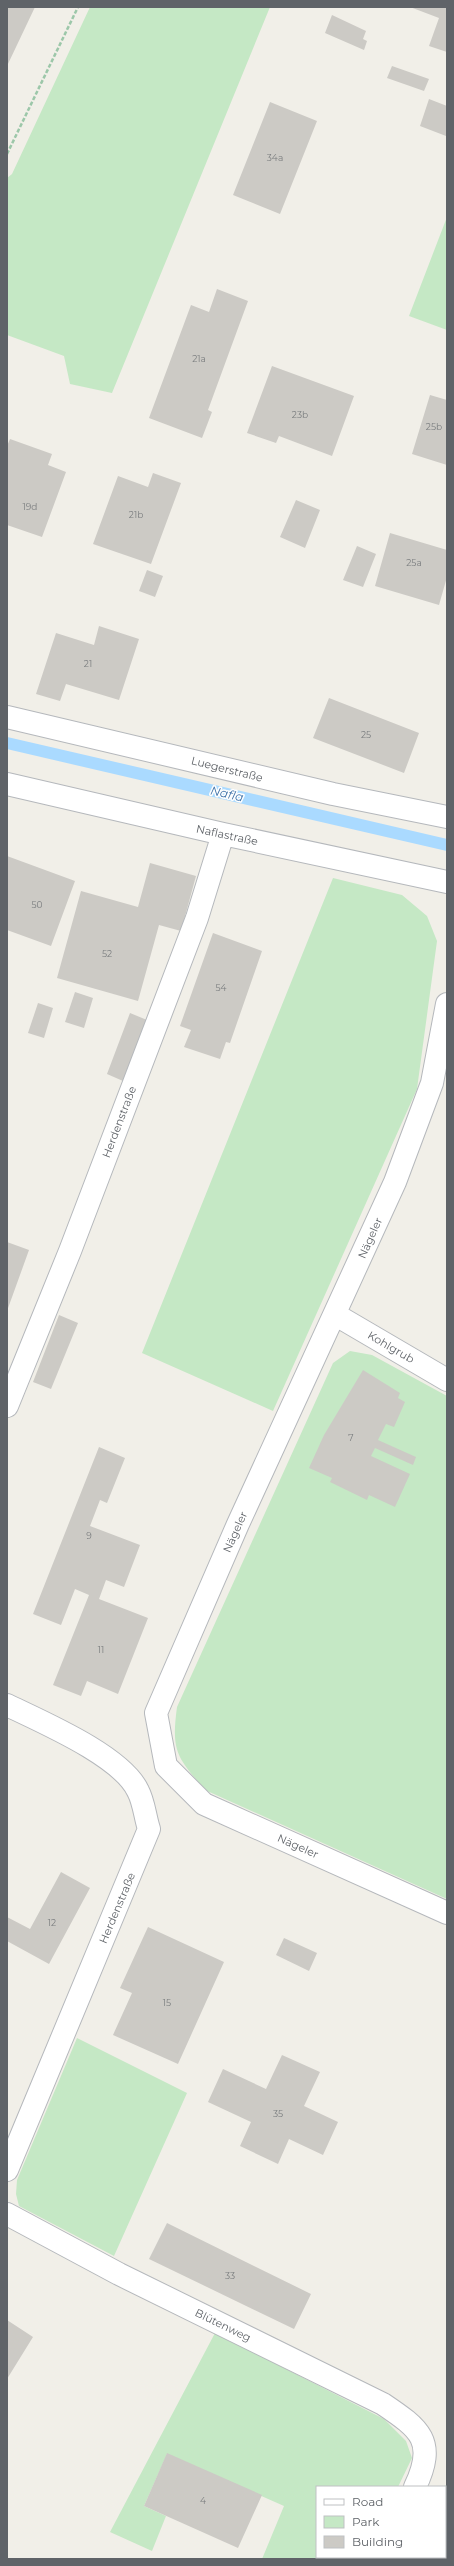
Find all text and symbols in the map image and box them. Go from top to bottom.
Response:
house number: 34a [267,152,283,163]
house number: 21a [192,353,206,364]
house number: 23b [292,409,308,420]
house number: 25b [426,421,442,432]
house number: 19d [23,501,37,512]
house number: 21b [129,509,143,520]
house number: 25a [406,557,422,568]
house number: 21 [84,658,92,669]
house number: 25 [361,729,371,740]
street label: Luegerstraße [190,753,265,785]
water label: Nafla [209,782,245,805]
street label: Naflastraße [195,822,260,848]
house number: 50 [31,899,43,910]
house number: 52 [102,948,112,959]
house number: 54 [215,982,227,993]
street label: Herdenstraße [99,1084,139,1160]
street label: Nägeler [355,1215,385,1261]
street label: Kohlgrub [365,1328,417,1366]
house number: 7 [348,1432,354,1443]
street label: Nägeler [220,1509,250,1555]
house number: 9 [86,1530,92,1541]
house number: 11 [98,1644,104,1655]
street label: Nägeler [275,1831,321,1861]
street label: Herdenstraße [96,1870,138,1946]
house number: 12 [48,1917,56,1928]
house number: 15 [163,1997,171,2008]
house number: 35 [273,2108,283,2119]
house number: 33 [225,2270,235,2281]
street label: Blütenweg [193,2305,253,2345]
legend [316,2486,446,2558]
text: Road [352,2494,383,2509]
house number: 4 [200,2495,206,2506]
text: Park [352,2514,380,2529]
text: Building [352,2534,403,2549]

